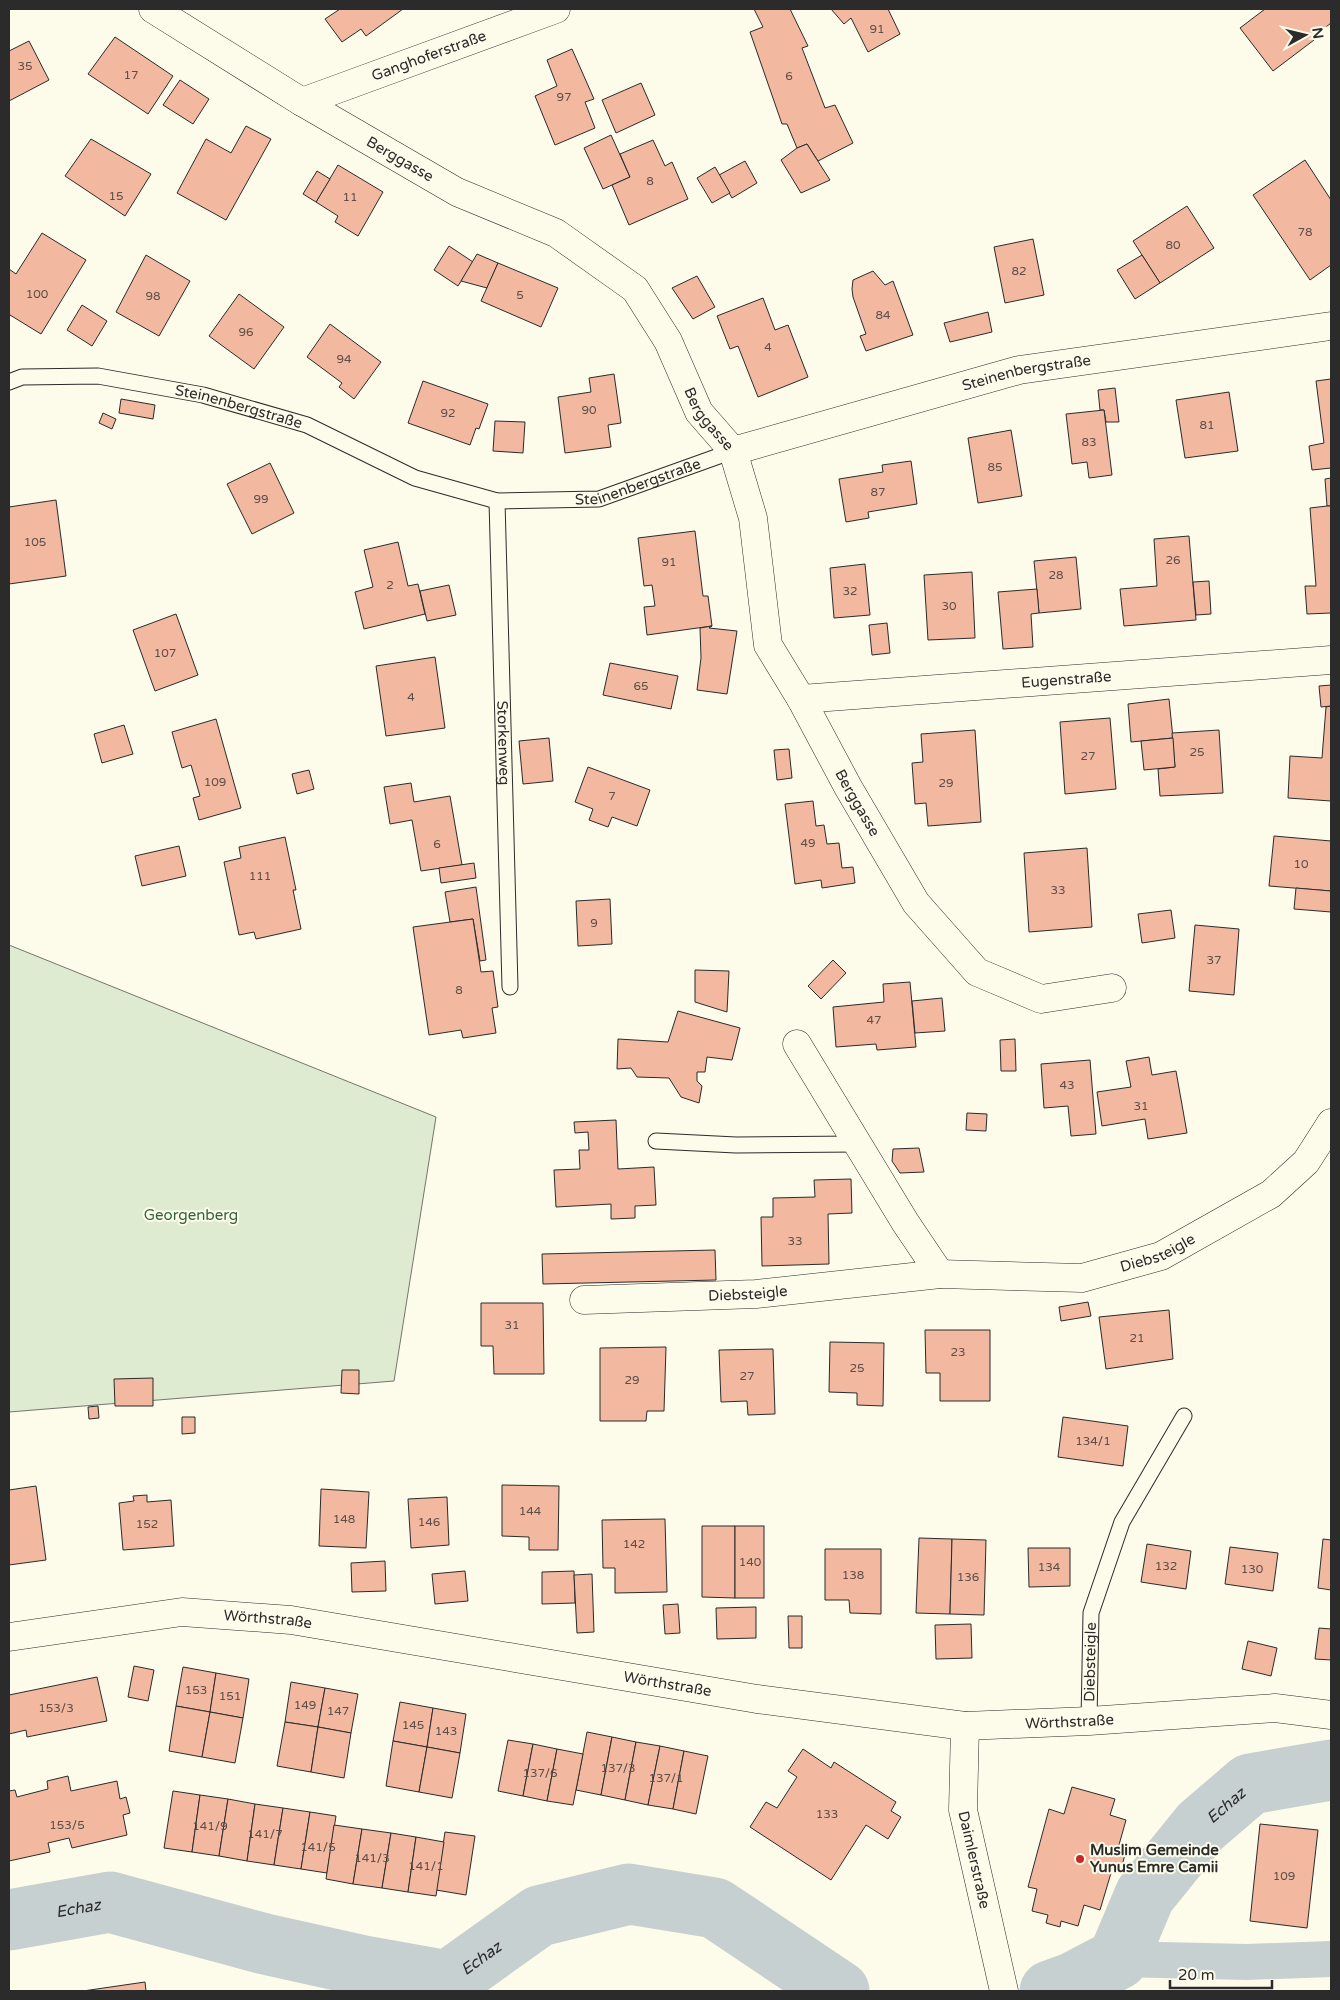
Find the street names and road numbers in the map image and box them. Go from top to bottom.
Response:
street label: Ganghoferstraße [369,26,489,85]
street label: Berggasse [363,132,437,185]
street label: Steinenbergstraße [960,351,1092,395]
street label: Steinenbergstraße [174,381,304,432]
street label: Berggasse [680,384,738,454]
street label: Steinenbergstraße [575,454,703,508]
street label: Eugenstraße [1021,667,1112,692]
street label: Storkenweg [493,700,514,786]
street label: Berggasse [831,766,884,840]
street label: Diebsteigle [1118,1230,1198,1276]
street label: Diebsteigle [708,1282,788,1305]
street label: Wörthstraße [223,1606,314,1632]
street label: Diebsteigle [1080,1622,1100,1702]
street label: Wörthstraße [622,1668,713,1700]
street label: Wörthstraße [1025,1710,1114,1733]
street label: Daimlerstraße [954,1809,994,1910]

